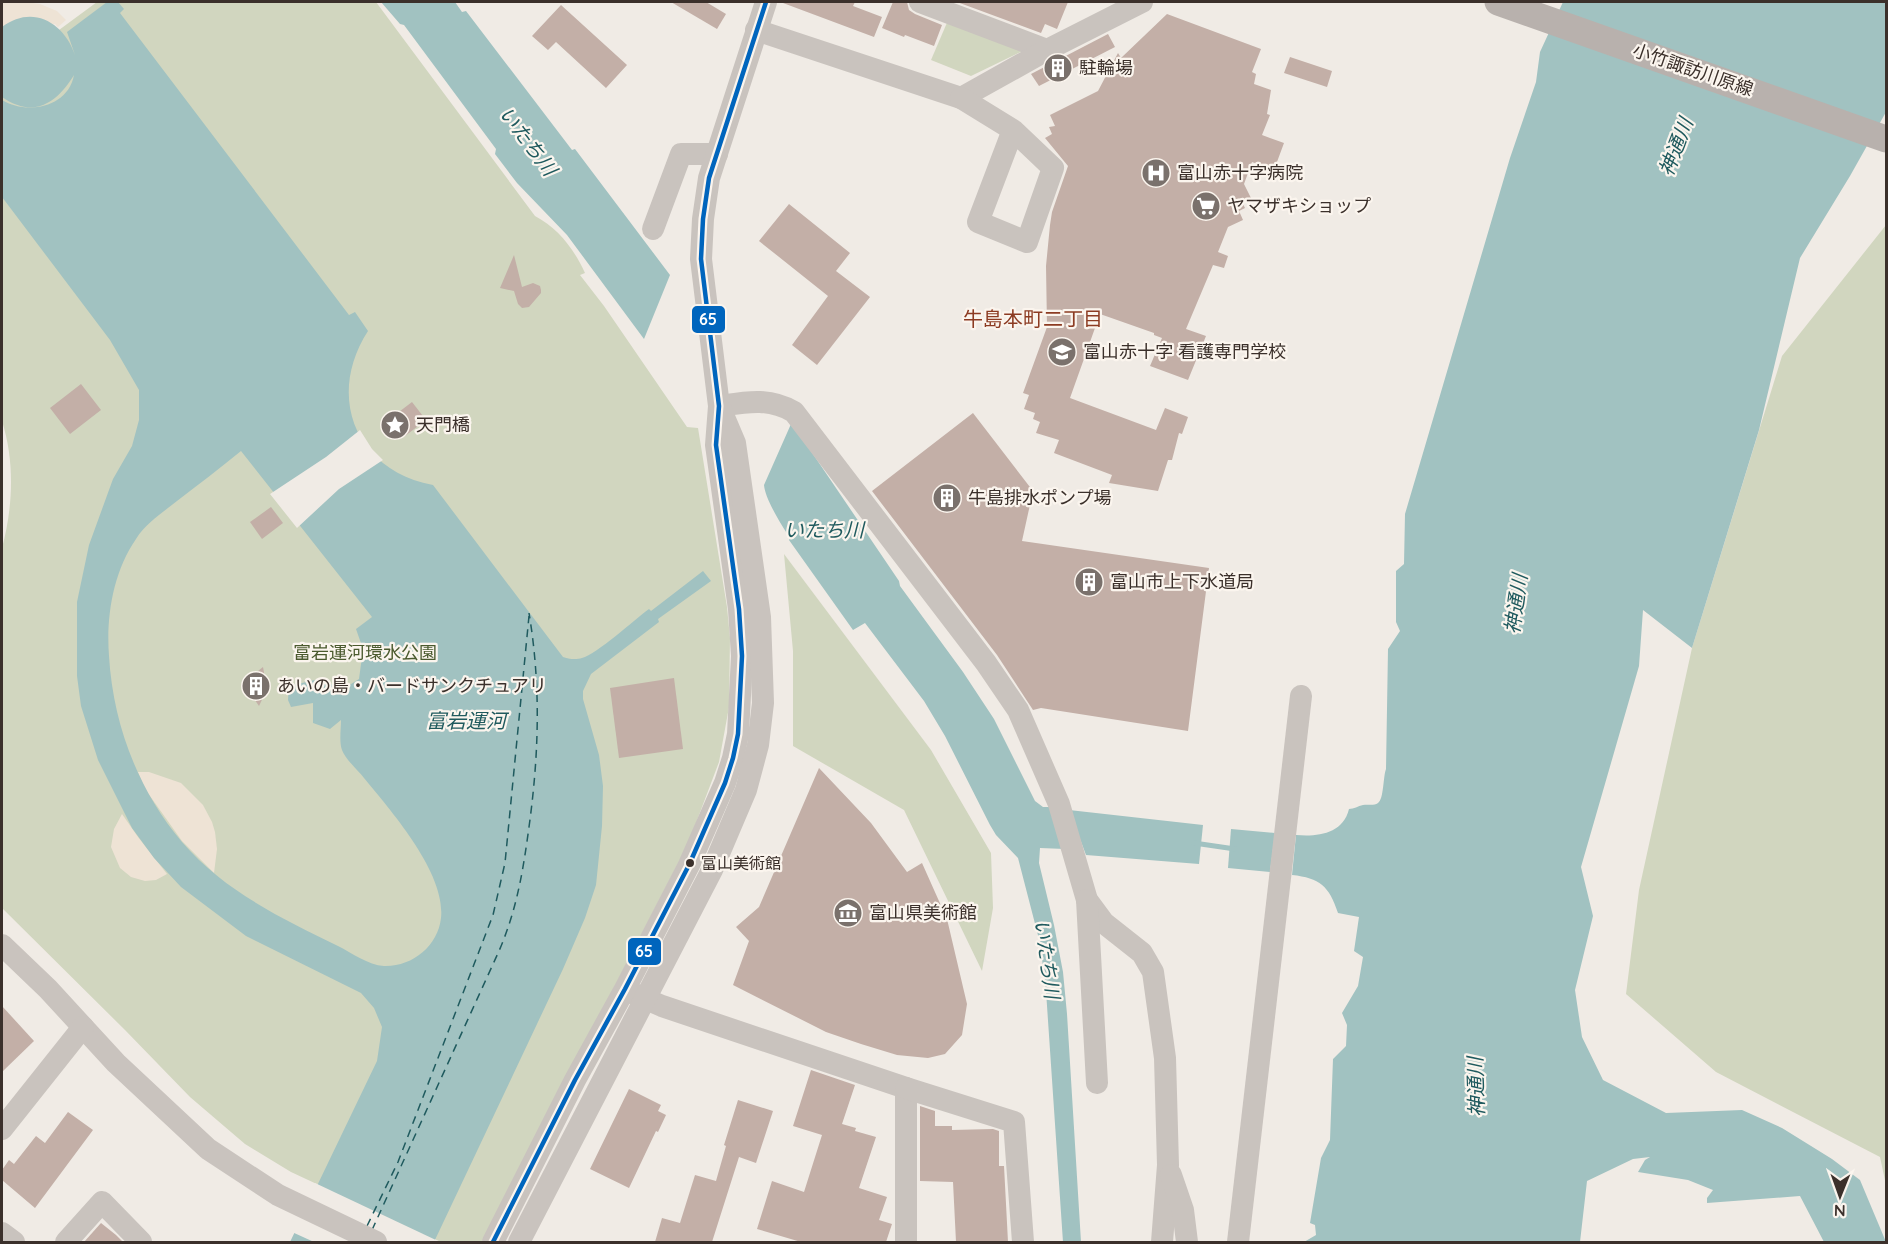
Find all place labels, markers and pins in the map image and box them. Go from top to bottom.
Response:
building icon: 駐輪場 [1042,52,1074,84]
place label: 駐輪場 [1079,56,1133,79]
hospital icon: 富山赤十字病院 [1140,157,1172,189]
place label: 富山赤十字病院 [1177,161,1303,184]
supermarket icon: ヤマザキショップ [1190,190,1222,222]
place label: ヤマザキショップ [1227,194,1371,217]
school or university icon: 富山赤十字 看護専門学校 [1046,336,1078,368]
place label: 富山赤十字 看護専門学校 [1083,340,1286,363]
place icon: 天門橋 [379,409,411,441]
place label: 天門橋 [416,413,470,436]
building icon: 牛島排水ポンプ場 [931,482,963,514]
place label: 牛島排水ポンプ場 [968,486,1111,509]
building icon: 富山市上下水道局 [1073,566,1105,598]
place label: 富山市上下水道局 [1110,570,1254,593]
building icon: あいの島・バードサンクチュアリ [240,670,272,702]
place label: あいの島・バードサンクチュアリ [277,674,547,697]
place label: 富山美術館 [701,853,781,873]
marker: 富山美術館 [684,857,696,869]
museum icon: 富山県美術館 [832,897,864,929]
place label: 富山県美術館 [869,901,977,924]

